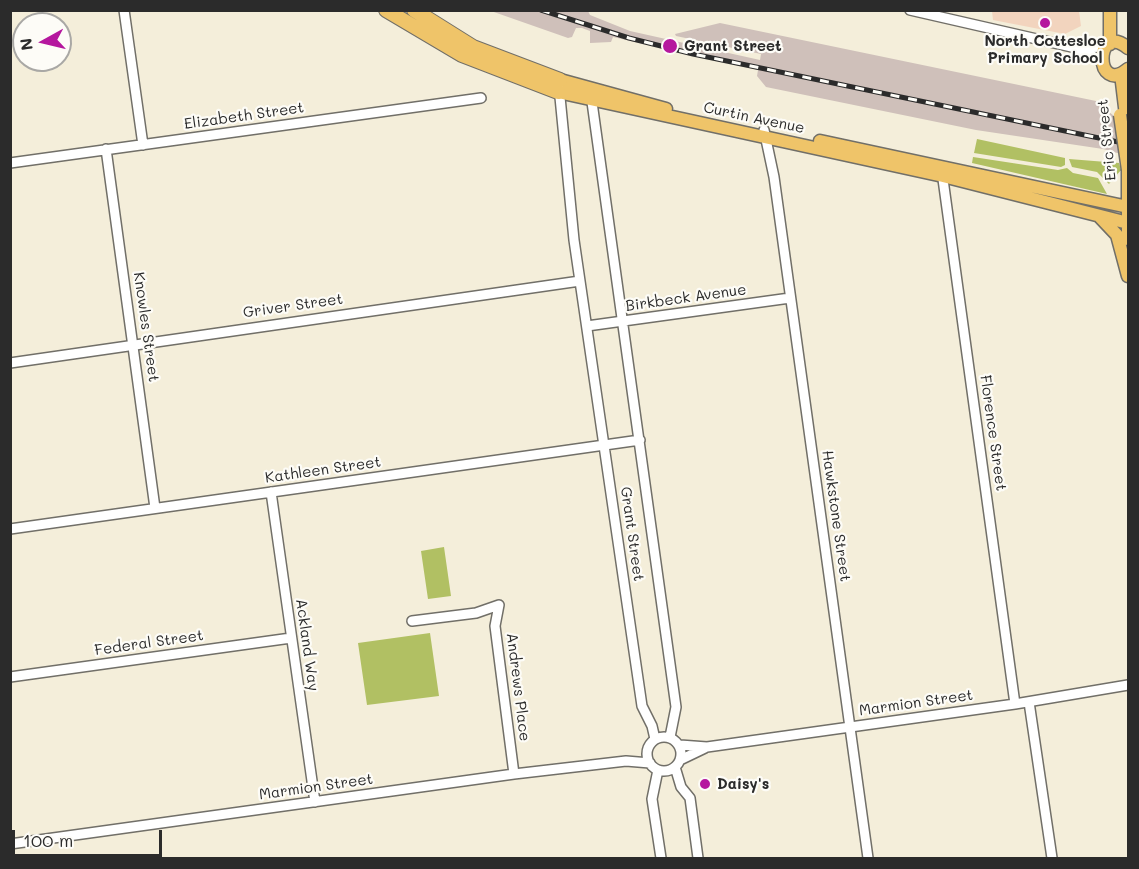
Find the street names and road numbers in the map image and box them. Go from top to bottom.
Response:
street label: Eric Street [1094,98,1120,182]
street label: Elizabeth Street [183,99,305,133]
street label: Curtin Avenue [702,99,806,137]
street label: Knowles Street [129,271,163,383]
street label: Birkbeck Avenue [624,281,748,315]
street label: Griver Street [242,290,344,322]
street label: Florence Street [976,374,1010,492]
street label: Hawkstone Street [818,449,854,583]
street label: Kathleen Street [264,453,382,487]
street label: Grant Street [616,485,648,583]
street label: Ackland Way [292,598,322,692]
street label: Federal Street [93,626,205,660]
street label: Andrews Place [502,632,534,742]
street label: Marmion Street [858,686,974,720]
street label: Marmion Street [258,770,374,804]

